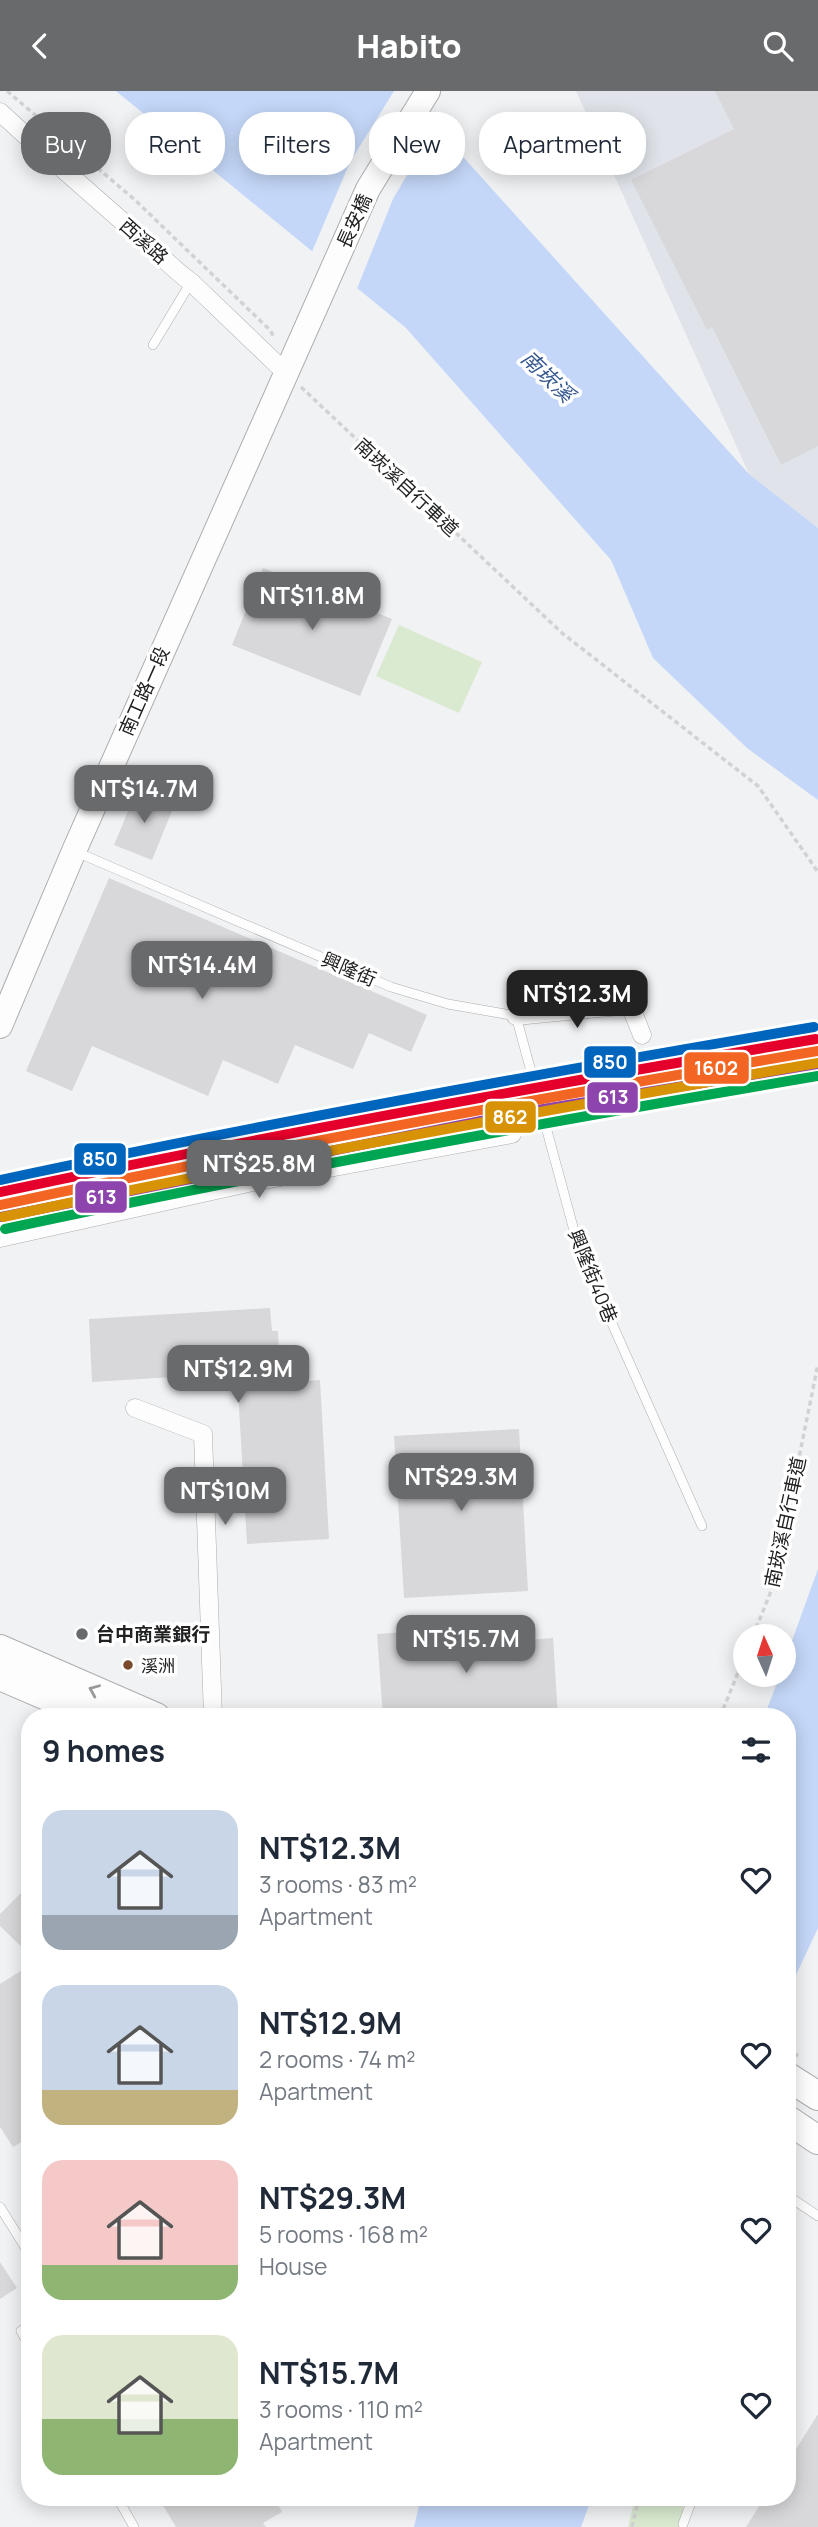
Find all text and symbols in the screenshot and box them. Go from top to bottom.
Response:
text: Habito [357,24,461,68]
icon: back [21,27,59,65]
icon: search [759,27,797,65]
chip: Buy [21,112,111,175]
chip: Rent [125,112,225,175]
chip: Filters [239,112,355,175]
chip: New [369,112,465,175]
chip: Apartment [479,112,646,175]
street label: 長安橋 [331,190,377,252]
street label: 西溪路 [114,212,174,270]
water label: 南崁溪 [516,344,583,410]
street label: 南崁溪自行車道 [349,432,465,542]
pin: NT$11.8M [240,573,384,632]
text: NT$11.8M [260,579,364,611]
street label: 南工路一段 [113,642,175,740]
pin: NT$14.7M [72,765,216,825]
text: NT$14.7M [90,772,198,804]
pin: NT$14.4M [130,941,274,1001]
street label: 興隆街 [318,946,380,992]
text: NT$14.4M [147,948,257,980]
pin: NT$12.3M [505,971,649,1030]
text: NT$12.3M [523,977,631,1009]
line badge: 850 [583,1045,637,1079]
text: 850 [592,1049,628,1075]
line badge: 1602 [683,1051,750,1085]
text: 1602 [694,1055,738,1081]
line badge: 613 [586,1081,639,1114]
text: 613 [598,1084,628,1110]
line badge: 862 [484,1100,537,1134]
text: 862 [493,1104,527,1130]
pin: NT$25.8M [187,1141,331,1200]
line badge: 850 [73,1142,127,1176]
text: 850 [82,1146,118,1172]
text: NT$25.8M [203,1147,315,1179]
line badge: 613 [74,1180,128,1214]
text: 613 [86,1184,116,1210]
street label: 興隆街40巷 [562,1225,624,1327]
pin: NT$12.9M [166,1345,310,1405]
text: NT$12.9M [183,1352,293,1384]
pin: NT$29.3M [389,1453,533,1513]
street label: 南崁溪自行車道 [758,1454,812,1590]
text: NT$29.3M [405,1460,517,1492]
pin: NT$10M [168,1467,282,1527]
text: NT$10M [180,1474,270,1506]
pin: NT$15.7M [394,1615,538,1675]
place label: 台中商業銀行 [96,1621,210,1647]
text: NT$15.7M [412,1622,520,1654]
north arrow [733,1624,796,1687]
map controls [733,1624,796,1687]
marker: 台中商業銀行 [74,1626,90,1642]
place label: 溪洲 [141,1654,175,1677]
marker: 溪洲 [121,1658,135,1672]
one-way arrow [89,1684,101,1698]
text: 9 homes [42,1730,165,1771]
icon: filters [737,1731,775,1769]
text: NT$12.3M [259,1827,401,1868]
icon: home [98,1838,182,1922]
icon: heart [737,1861,775,1899]
text: 3 rooms · 83 m² [259,1868,417,1900]
text: Apartment [259,1900,373,1932]
text: NT$12.9M [259,2002,402,2043]
icon: home [98,2013,182,2097]
icon: heart [737,2036,775,2074]
text: 2 rooms · 74 m² [259,2043,415,2075]
text: Apartment [259,2075,373,2107]
text: NT$29.3M [259,2177,406,2218]
icon: home [98,2188,182,2272]
icon: heart [737,2211,775,2249]
text: 5 rooms · 168 m² [259,2218,428,2250]
text: House [259,2250,328,2282]
text: NT$15.7M [259,2352,399,2393]
icon: home [98,2363,182,2447]
icon: heart [737,2386,775,2424]
text: 3 rooms · 110 m² [259,2393,423,2425]
text: Apartment [259,2425,373,2457]

